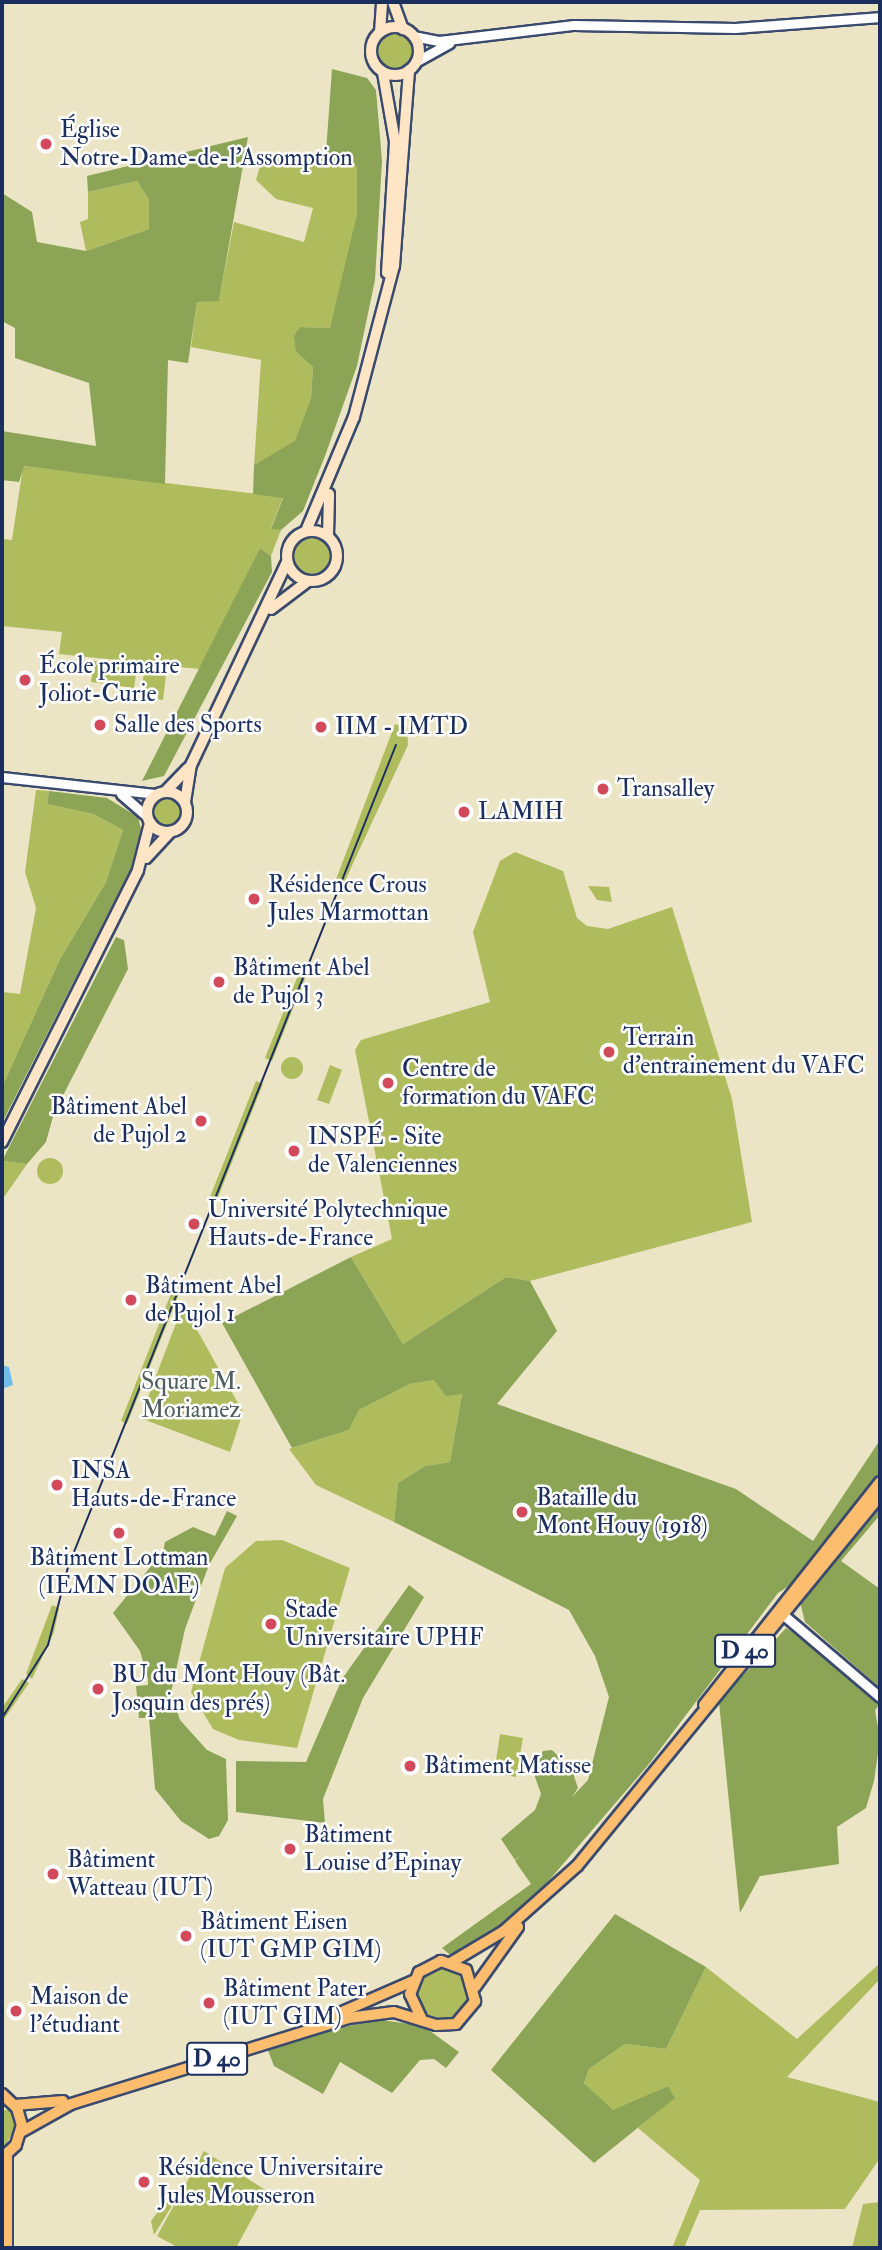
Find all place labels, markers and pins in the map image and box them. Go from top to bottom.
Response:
place label: Église Notre-Dame-de-l'Assomption [60,116,353,172]
marker: Église Notre-Dame-de-l'Assomption [38,136,54,152]
place label: École primaire Joliot-Curie [39,652,180,708]
marker: École primaire Joliot-Curie [17,672,33,688]
place label: Salle des Sports [114,711,262,739]
place label: IIM - IMTD [335,713,468,741]
marker: Salle des Sports [92,717,108,733]
marker: IIM - IMTD [313,719,329,735]
place label: Transalley [617,775,714,803]
marker: Transalley [595,781,611,797]
place label: LAMIH [478,798,564,826]
marker: LAMIH [456,804,472,820]
place label: Résidence Crous Jules Marmottan [268,871,429,927]
marker: Résidence Crous Jules Marmottan [246,891,262,907]
place label: Bâtiment Abel de Pujol 3 [233,954,370,1010]
marker: Bâtiment Abel de Pujol 3 [211,974,227,990]
place label: Terrain d'entrainement du VAFC [623,1024,865,1080]
marker: Terrain d'entrainement du VAFC [601,1044,617,1060]
place label: Centre de formation du VAFC [402,1055,595,1111]
marker: Centre de formation du VAFC [380,1075,396,1091]
place label: Bâtiment Abel de Pujol 2 [50,1093,187,1149]
marker: Bâtiment Abel de Pujol 2 [193,1113,209,1129]
place label: INSPÉ - Site de Valenciennes [308,1123,457,1179]
marker: INSPÉ - Site de Valenciennes [286,1143,302,1159]
place label: Université Polytechnique Hauts-de-France [208,1196,448,1252]
marker: Université Polytechnique Hauts-de-France [186,1216,202,1232]
place label: Bâtiment Abel de Pujol 1 [145,1272,282,1328]
marker: Bâtiment Abel de Pujol 1 [123,1292,139,1308]
place label: INSA Hauts-de-France [71,1457,236,1513]
marker: INSA Hauts-de-France [49,1477,65,1493]
place label: Bataille du Mont Houy (1918) [536,1484,708,1540]
marker: Bataille du Mont Houy (1918) [514,1504,530,1520]
marker: Bâtiment Lottman (IEMN DOAE) [111,1525,127,1541]
place label: Bâtiment Lottman (IEMN DOAE) [30,1544,208,1600]
place label: Stade Universitaire UPHF [285,1596,484,1652]
marker: Stade Universitaire UPHF [263,1616,279,1632]
place label: BU du Mont Houy (Bât. Josquin des prés) [112,1661,345,1717]
marker: BU du Mont Houy (Bât. Josquin des prés) [90,1681,106,1697]
place label: Bâtiment Matisse [424,1752,591,1780]
marker: Bâtiment Matisse [402,1758,418,1774]
place label: Bâtiment Louise d'Epinay [304,1821,461,1877]
marker: Bâtiment Louise d'Epinay [282,1841,298,1857]
place label: Bâtiment Watteau (IUT) [67,1846,213,1902]
marker: Bâtiment Watteau (IUT) [45,1866,61,1882]
place label: Bâtiment Eisen (IUT GMP GIM) [200,1908,381,1964]
marker: Bâtiment Eisen (IUT GMP GIM) [178,1928,194,1944]
place label: Bâtiment Pater (IUT GIM) [223,1975,366,2031]
place label: Maison de l'étudiant [30,1983,128,2039]
marker: Bâtiment Pater (IUT GIM) [201,1995,217,2011]
marker: Maison de l'étudiant [8,2003,24,2019]
place label: Résidence Universitaire Jules Mousseron [158,2154,383,2210]
marker: Résidence Universitaire Jules Mousseron [136,2174,152,2190]

